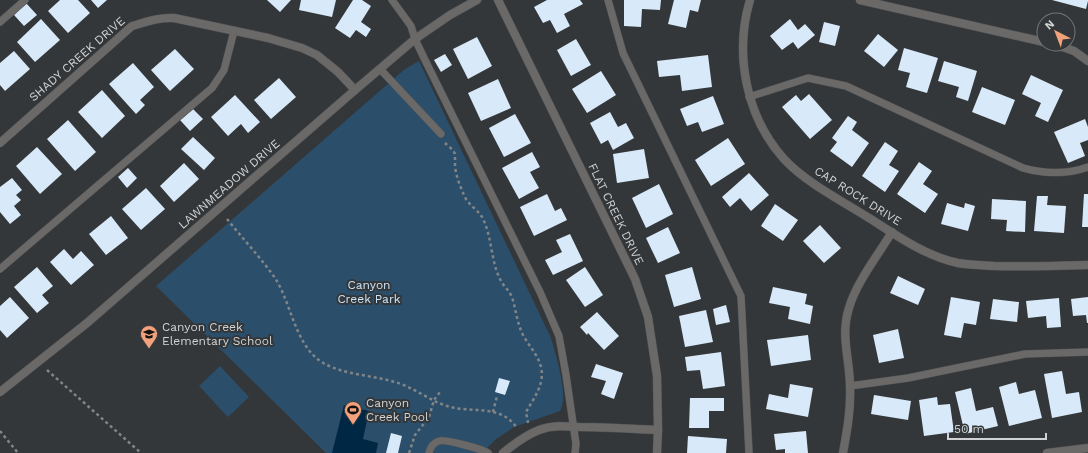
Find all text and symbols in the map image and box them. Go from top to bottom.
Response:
north arrow [1036,12,1076,52]
street label: SHADY CREEK DRIVE [26,13,128,104]
text: N [1042,17,1057,32]
street label: LAWNMEADOW DRIVE [176,136,283,232]
street label: FLAT CREEK DRIVE [585,161,647,267]
street label: CAP ROCK DRIVE [812,164,904,229]
park label: Canyon Creek Park [337,278,401,306]
place label: Canyon Creek Elementary School [162,320,273,348]
school or university icon: Canyon Creek Elementary School [139,324,159,349]
place label: Canyon Creek Pool [366,396,429,424]
sports icon: Canyon Creek Pool [343,400,363,425]
scale bar [948,415,1046,441]
text: 50 m [954,422,984,436]

